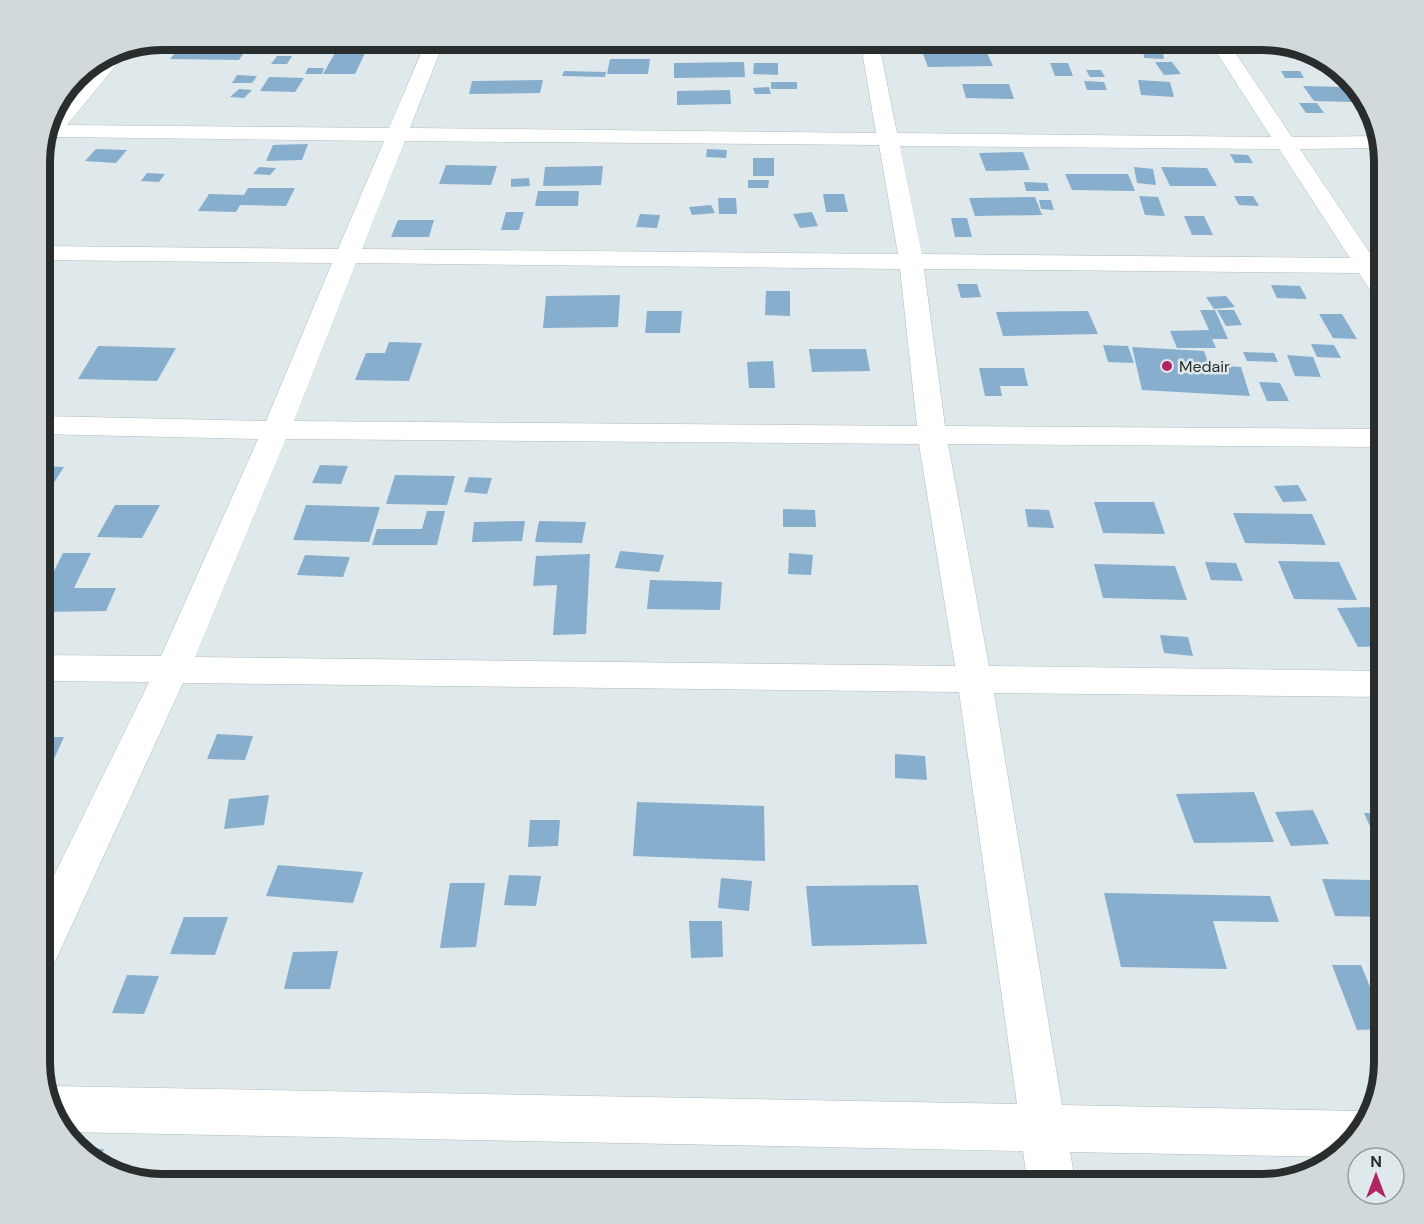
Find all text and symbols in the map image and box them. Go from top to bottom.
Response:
place label: Medair [1179,356,1230,377]
marker: Medair [1160,359,1174,373]
north arrow [1346,1146,1406,1206]
text: N [1370,1151,1382,1172]

